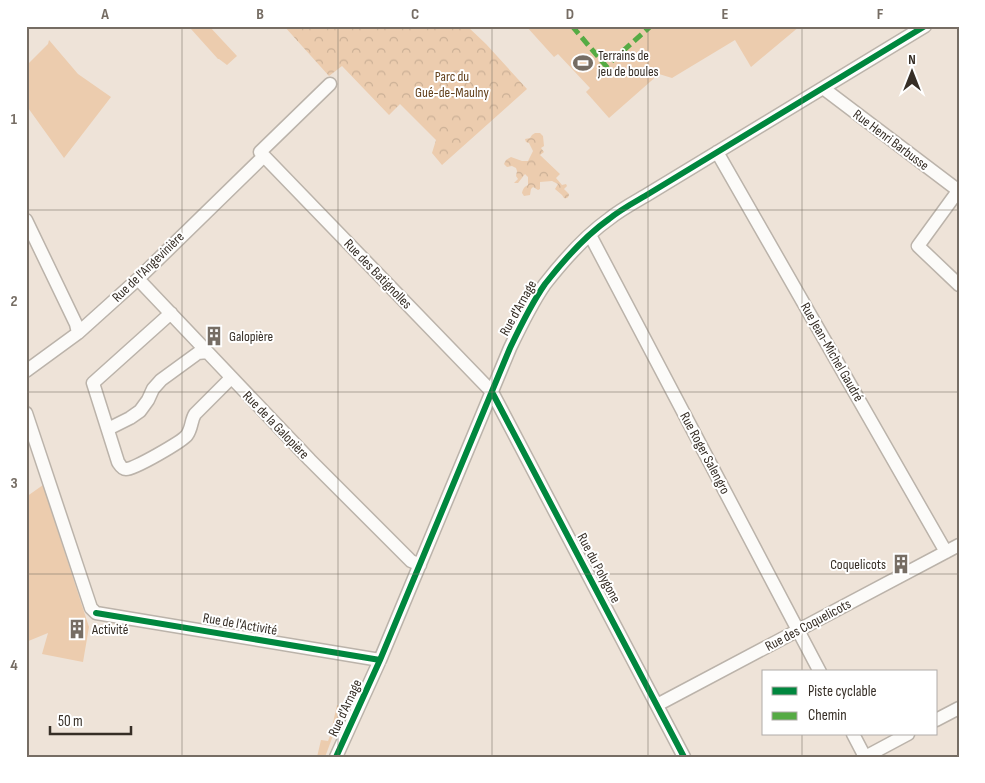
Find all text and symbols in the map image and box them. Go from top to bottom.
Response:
text: A [100,5,109,24]
text: B [256,5,264,24]
text: C [411,5,419,24]
text: D [566,5,574,24]
text: E [722,5,729,24]
text: F [877,5,884,24]
place label: Terrains de jeu de boules [597,47,659,80]
north arrow [888,48,938,98]
text: N [908,51,916,68]
sports icon: Terrains de jeu de boules [572,52,594,74]
park label: Parc du Gué-de-Maulny [415,68,489,101]
street label: Rue Henri Barbusse [850,106,932,174]
text: 1 [11,110,18,129]
street label: Rue de l'Angevinière [108,228,188,306]
street label: Rue des Batignolles [340,235,416,313]
street label: Rue d'Arnage [496,277,540,339]
text: 2 [10,292,18,311]
street label: Rue Jean-Michel Gaudré [797,299,867,405]
building icon: Galopière [203,325,225,347]
place label: Galopière [229,328,273,345]
street label: Rue de la Galopière [239,387,313,463]
street label: Rue Roger Salengro [676,409,734,497]
text: 3 [10,474,18,493]
street label: Rue du Polygone [574,530,624,606]
building icon: Coquelicots [890,553,912,575]
place label: Coquelicots [830,556,886,573]
street label: Rue des Coquelicots [762,595,854,655]
street label: Rue de l'Activité [202,609,278,639]
building icon: Activité [66,618,88,640]
place label: Activité [91,621,128,638]
text: 4 [10,656,18,675]
legend [762,670,938,736]
street label: Rue d'Arnage [324,677,366,739]
text: Piste cyclable [808,682,877,701]
scale bar [50,703,131,735]
text: Chemin [808,706,847,725]
text: 50 m [58,712,83,731]

